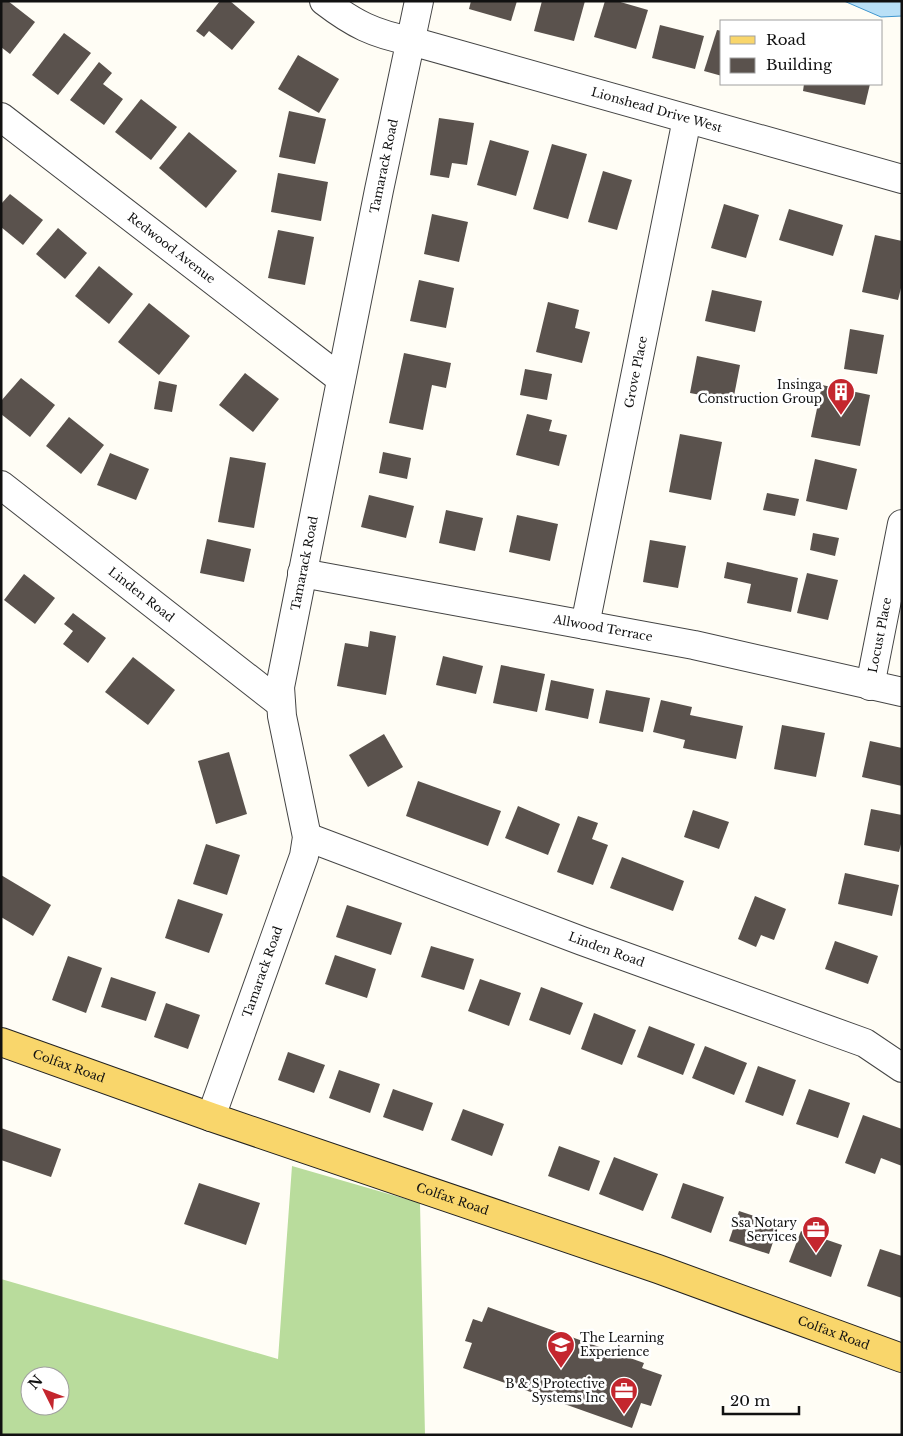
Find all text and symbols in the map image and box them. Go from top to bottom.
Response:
legend [720,20,883,85]
text: Road [766,30,806,49]
text: Building [766,55,833,74]
street label: Lionshead Drive West [590,84,724,135]
street label: Tamarack Road [367,118,401,215]
street label: Redwood Avenue [125,209,219,286]
street label: Grove Place [621,335,650,409]
place label: Insinga Construction Group [698,377,822,406]
building icon: Insinga Construction Group [826,377,856,416]
street label: Tamarack Road [287,515,321,612]
street label: Linden Road [105,564,178,625]
street label: Locust Place [865,596,894,674]
street label: Allwood Terrace [551,611,654,644]
street label: Tamarack Road [239,924,285,1020]
street label: Linden Road [567,929,647,970]
street label: Colfax Road [31,1046,107,1086]
street label: Colfax Road [414,1179,491,1218]
place label: Ssa Notary Services [731,1215,797,1244]
office icon: Ssa Notary Services [801,1215,831,1254]
street label: Colfax Road [796,1313,872,1353]
school or university icon: The Learning Experience [546,1330,576,1369]
place label: The Learning Experience [580,1330,665,1359]
north arrow [20,1366,70,1416]
text: N [24,1371,46,1393]
place label: B & S Protective Systems Inc [505,1376,606,1405]
office icon: B & S Protective Systems Inc [609,1376,639,1415]
scale bar [723,1384,799,1416]
text: 20 m [730,1391,770,1410]

